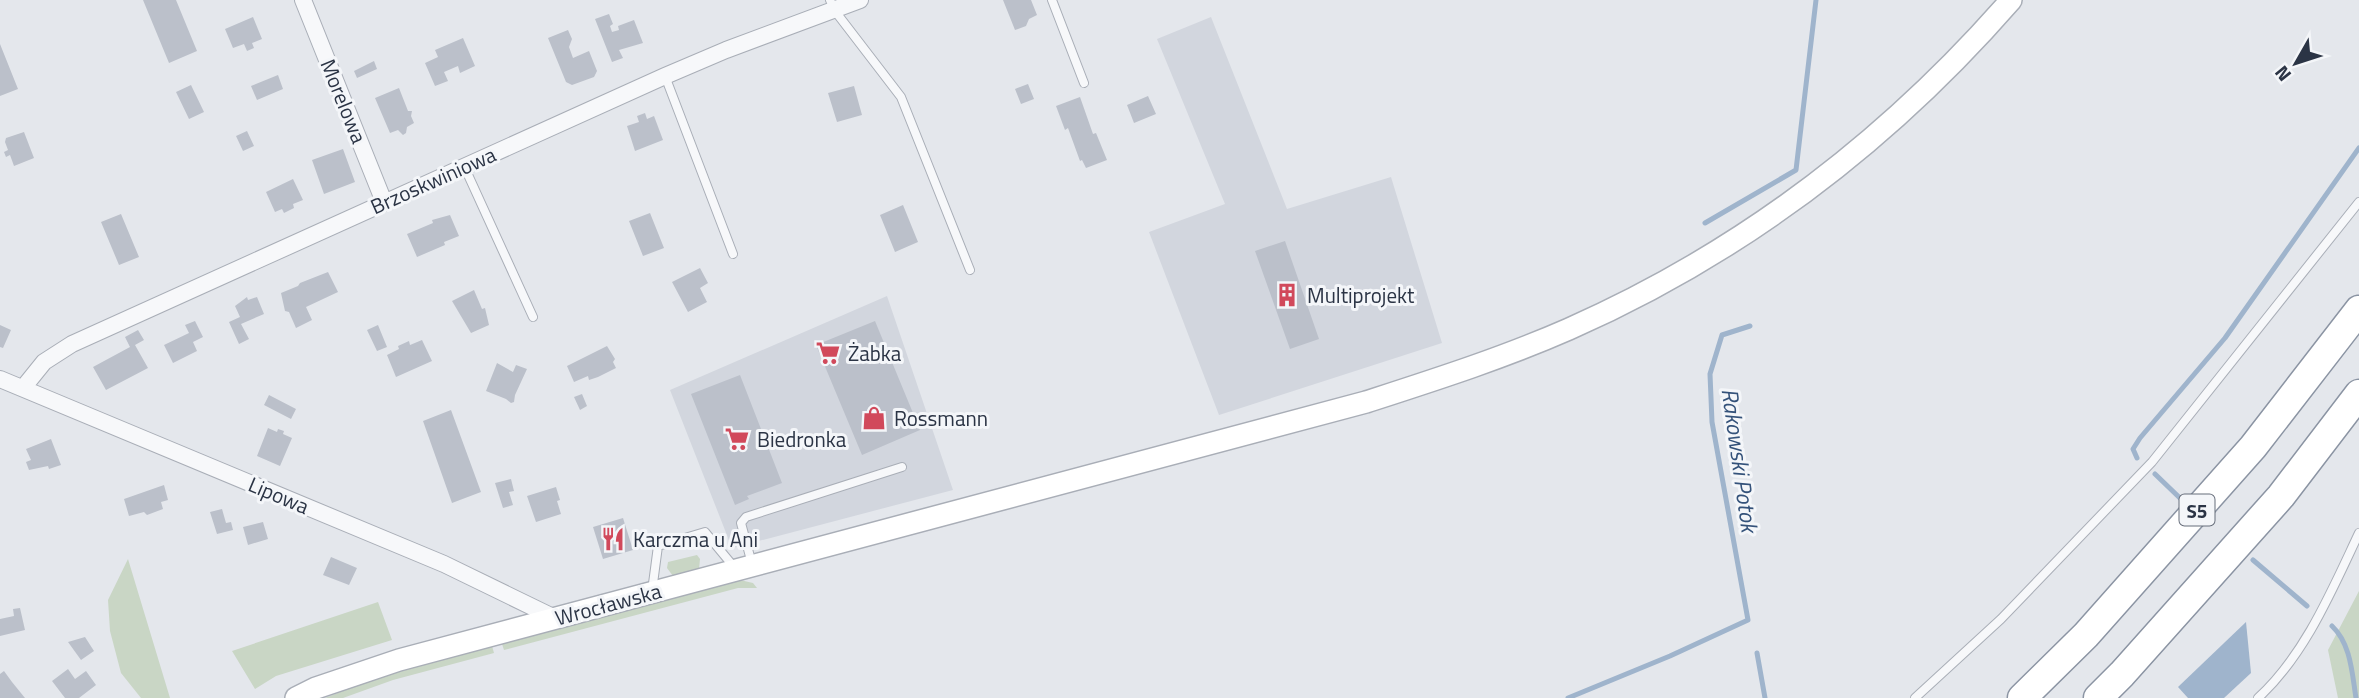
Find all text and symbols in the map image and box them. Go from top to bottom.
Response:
north arrow [2261,28,2331,98]
street label: Morelowa [313,54,376,148]
text: N [2267,60,2298,88]
street label: Brzoskwiniowa [365,138,501,222]
place label: Multiprojekt [1307,279,1415,311]
building icon: Multiprojekt [1273,281,1301,309]
place label: Żabka [848,337,902,369]
supermarket icon: Żabka [814,339,842,367]
water label: Rakowski Potok [1713,386,1768,537]
place label: Rossmann [894,402,988,434]
shop icon: Rossmann [860,404,888,432]
place label: Biedronka [757,423,847,455]
supermarket icon: Biedronka [723,425,751,453]
street label: Lipowa [244,468,315,522]
road number: S5 [2180,495,2214,526]
place label: Karczma u Ani [633,523,758,555]
restaurant icon: Karczma u Ani [599,525,627,553]
street label: Wrocławska [551,574,665,634]

